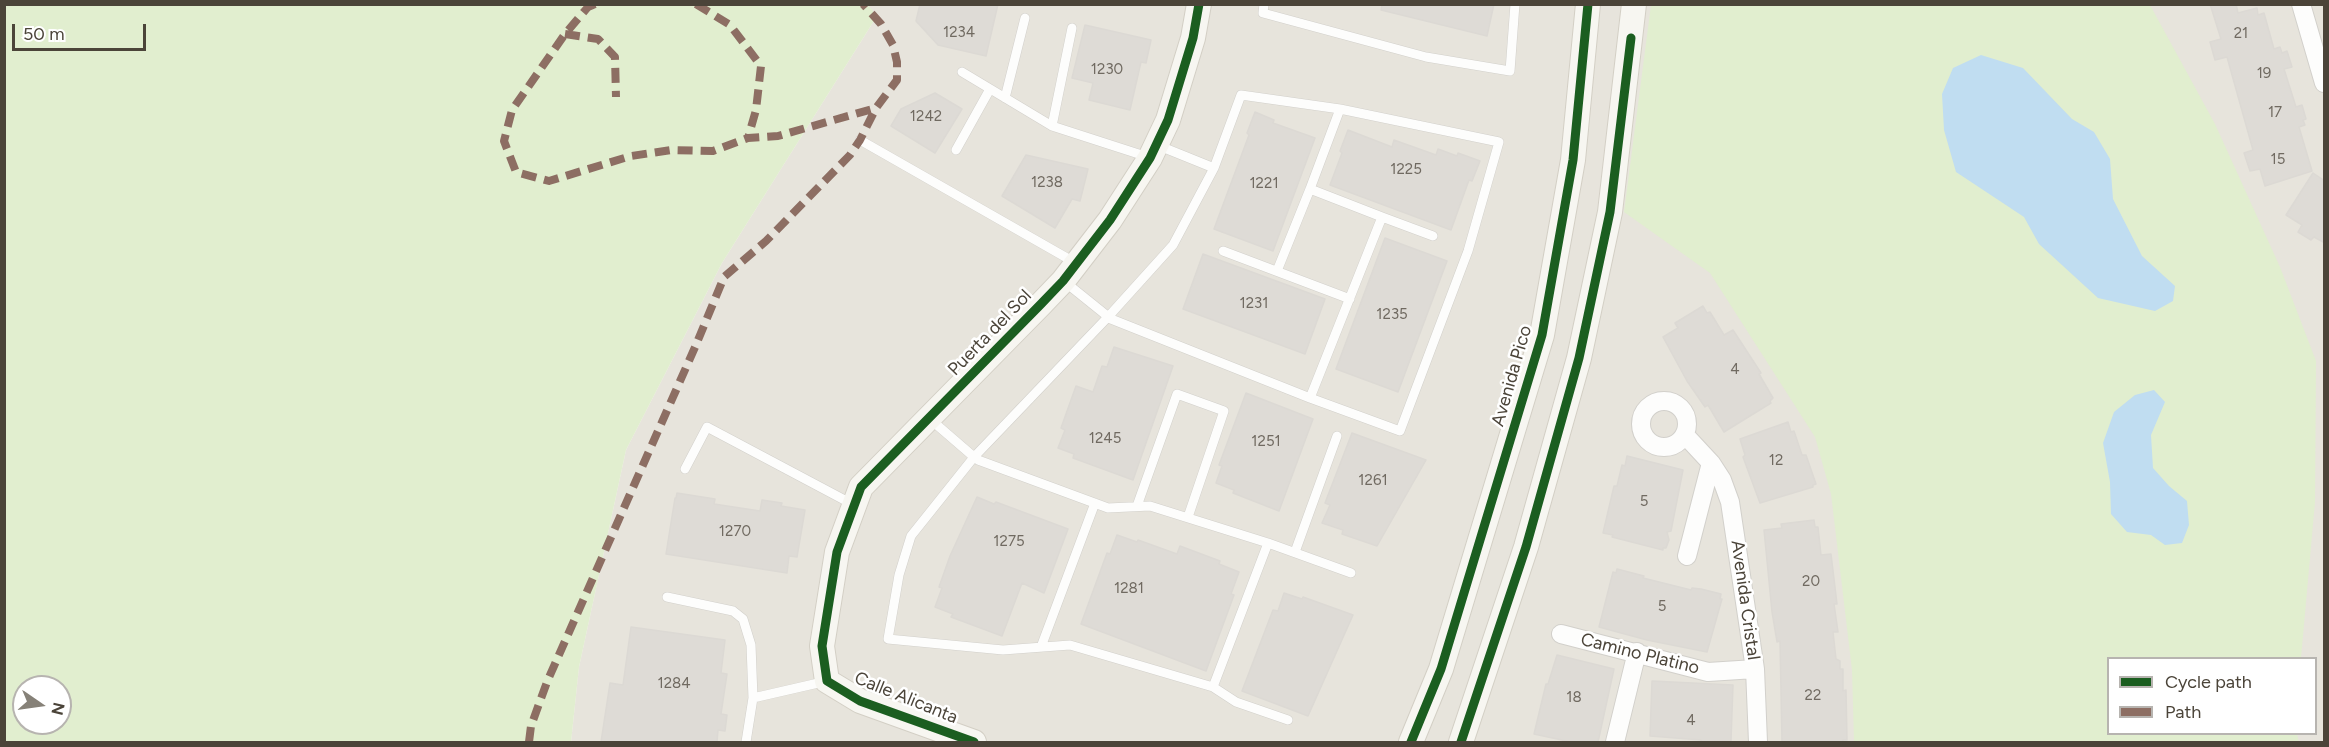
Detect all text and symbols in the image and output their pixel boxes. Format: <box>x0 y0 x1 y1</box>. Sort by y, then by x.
scale bar <box>15 12 148 50</box>
text: 50 m <box>23 23 65 45</box>
house number: 1234 <box>943 24 975 42</box>
house number: 21 <box>2234 25 2248 43</box>
house number: 1230 <box>1091 61 1123 79</box>
house number: 19 <box>2257 65 2271 83</box>
house number: 17 <box>2268 104 2282 122</box>
house number: 1242 <box>910 108 942 126</box>
house number: 15 <box>2271 151 2285 169</box>
house number: 1225 <box>1390 161 1422 179</box>
house number: 1238 <box>1031 174 1063 192</box>
house number: 1221 <box>1249 175 1279 193</box>
street label: Puerta del Sol <box>944 286 1036 380</box>
house number: 1231 <box>1240 295 1268 313</box>
house number: 1235 <box>1376 306 1408 324</box>
street label: Avenida Pico <box>1487 323 1537 429</box>
house number: 4 <box>1730 361 1740 379</box>
house number: 1245 <box>1089 430 1121 448</box>
house number: 1251 <box>1251 433 1281 451</box>
house number: 12 <box>1769 452 1783 470</box>
house number: 1261 <box>1358 472 1388 490</box>
house number: 5 <box>1640 493 1648 511</box>
house number: 1270 <box>719 523 751 541</box>
house number: 1275 <box>993 533 1025 551</box>
street label: Avenida Cristal <box>1726 539 1764 661</box>
house number: 20 <box>1802 573 1820 591</box>
house number: 1281 <box>1114 580 1144 598</box>
house number: 5 <box>1658 598 1666 616</box>
street label: Camino Platino <box>1578 629 1702 679</box>
legend <box>2107 657 2317 735</box>
street label: Calle Alicanta <box>851 667 961 729</box>
text: Cycle path <box>2165 671 2252 693</box>
north arrow <box>12 675 72 735</box>
house number: 1284 <box>657 675 691 693</box>
house number: 22 <box>1805 687 1821 705</box>
house number: 18 <box>1566 689 1582 707</box>
text: N <box>47 701 69 717</box>
text: Path <box>2165 701 2201 723</box>
house number: 4 <box>1686 712 1696 730</box>

